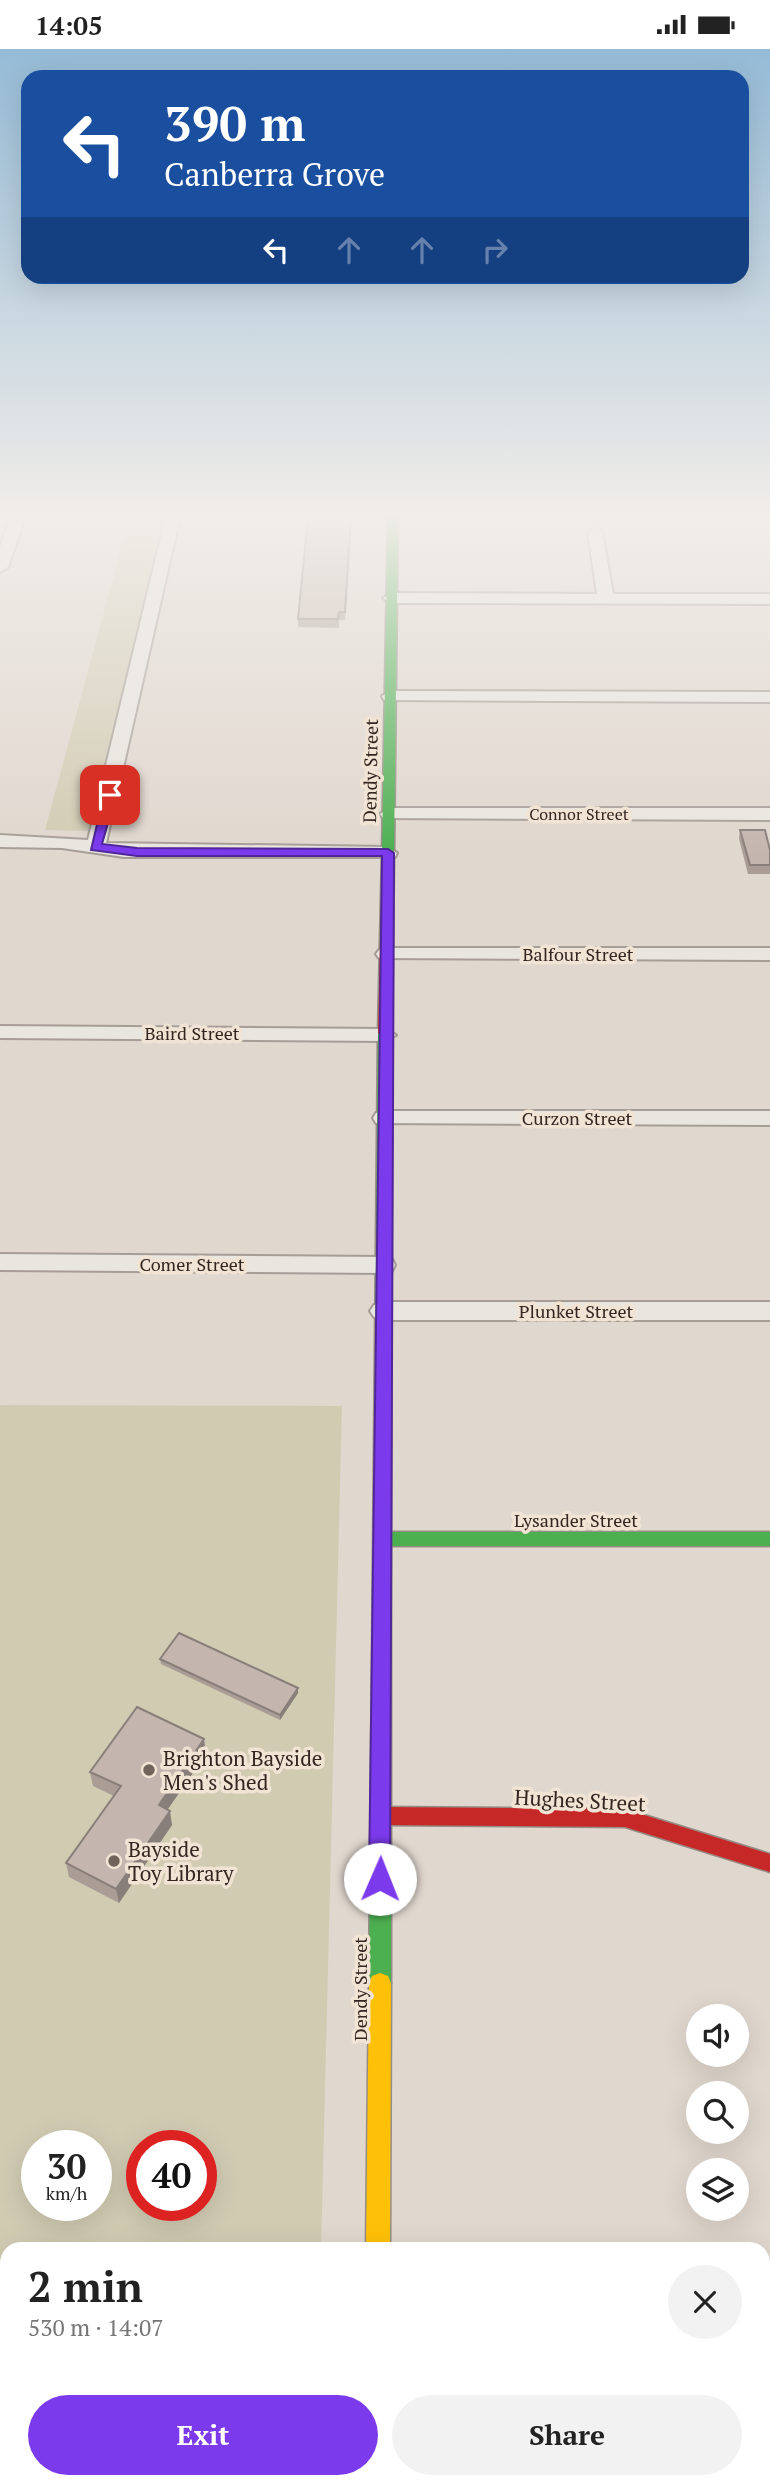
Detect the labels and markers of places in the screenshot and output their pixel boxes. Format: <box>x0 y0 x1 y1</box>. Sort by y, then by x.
pin <box>80 765 140 825</box>
place label: Brighton Bayside Men's Shed <box>163 1744 322 1796</box>
marker: Brighton Bayside Men's Shed <box>141 1762 157 1778</box>
place label: Bayside Toy Library <box>128 1835 234 1887</box>
marker: Bayside Toy Library <box>106 1853 122 1869</box>

